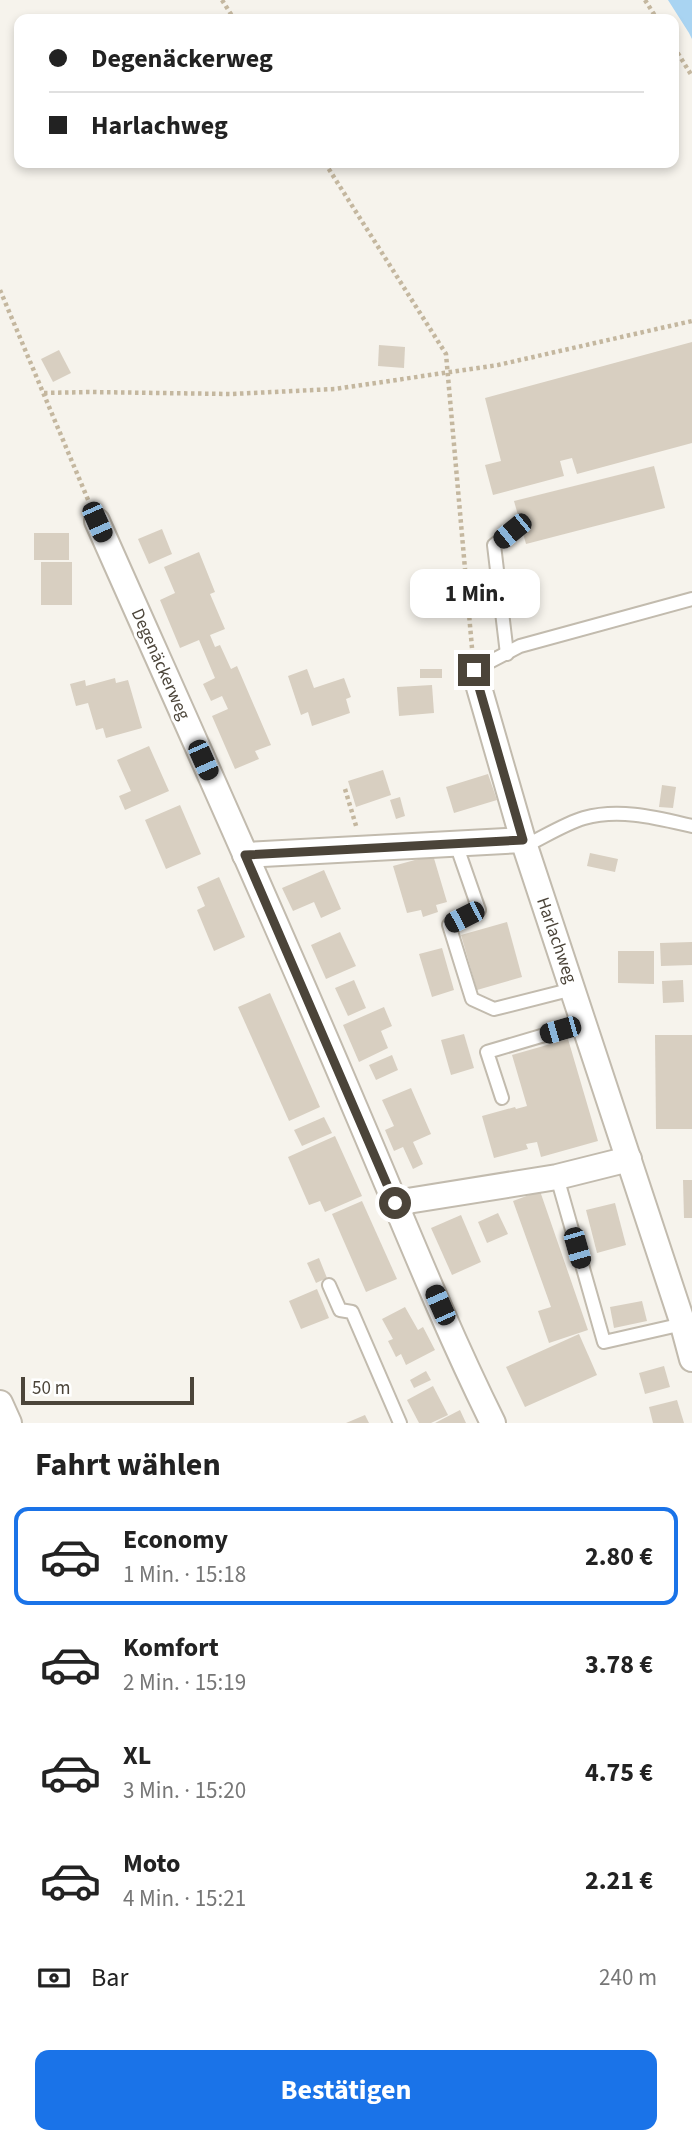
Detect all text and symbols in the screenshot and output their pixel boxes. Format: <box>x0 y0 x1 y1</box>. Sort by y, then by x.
text: Degenäckerweg <box>91 40 273 77</box>
text: Harlachweg <box>91 107 228 144</box>
car <box>79 499 116 545</box>
car <box>490 510 535 552</box>
callout: 1 Min. <box>409 568 539 618</box>
text: 1 Min. <box>445 577 505 610</box>
street label: Degenäckerweg <box>125 605 196 724</box>
route end <box>458 654 490 686</box>
car <box>185 737 222 783</box>
street label: Harlachweg <box>530 894 583 987</box>
car <box>441 898 488 936</box>
car <box>537 1014 584 1046</box>
route start <box>379 1187 411 1219</box>
car <box>562 1225 593 1271</box>
car <box>422 1282 459 1328</box>
scale bar <box>21 1374 194 1406</box>
text: 50 m <box>32 1375 70 1402</box>
text: Fahrt wählen <box>35 1442 221 1488</box>
text: Economy <box>123 1521 228 1558</box>
icon: car <box>39 1525 102 1588</box>
text: 2.80 € <box>585 1538 653 1575</box>
text: 1 Min. · 15:18 <box>123 1558 246 1591</box>
text: Komfort <box>123 1629 219 1666</box>
icon: car <box>39 1633 102 1696</box>
text: 3.78 € <box>585 1646 653 1683</box>
text: 2 Min. · 15:19 <box>123 1666 246 1699</box>
text: XL <box>123 1737 151 1774</box>
icon: car <box>39 1741 102 1804</box>
text: 4.75 € <box>585 1754 653 1791</box>
text: 3 Min. · 15:20 <box>123 1774 246 1807</box>
text: Moto <box>123 1845 180 1882</box>
icon: car <box>39 1849 102 1912</box>
text: 2.21 € <box>585 1862 653 1899</box>
text: 4 Min. · 15:21 <box>123 1882 246 1915</box>
icon: cash <box>35 1959 73 1997</box>
text: Bar <box>91 1959 128 1996</box>
text: 240 m <box>599 1961 657 1994</box>
button: Bestätigen <box>35 2050 657 2130</box>

